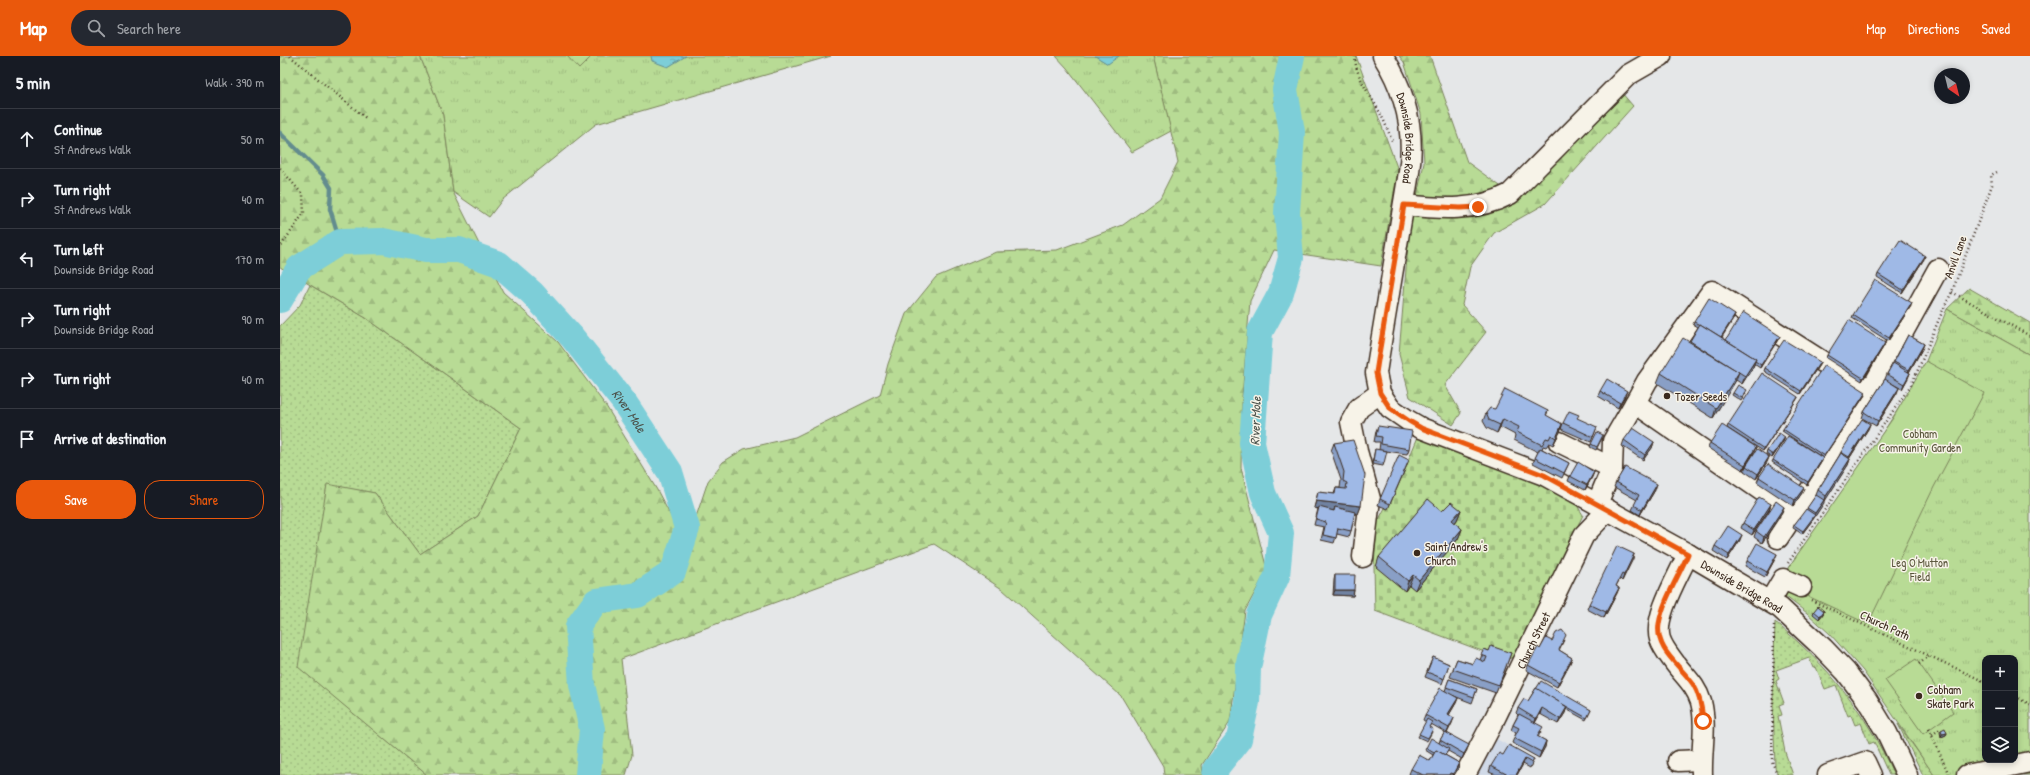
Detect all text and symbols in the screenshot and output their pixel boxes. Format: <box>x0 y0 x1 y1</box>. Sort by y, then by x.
search box <box>71 10 351 46</box>
text: Map <box>20 15 47 41</box>
icon: search <box>85 17 107 39</box>
text: Search here <box>117 18 181 39</box>
text: Map <box>1866 19 1886 38</box>
text: Directions <box>1908 19 1959 38</box>
text: Saved <box>1981 19 2010 38</box>
north arrow <box>1934 68 1970 104</box>
text: 5 min <box>16 71 50 94</box>
text: Walk · 390 m <box>205 73 264 91</box>
street label: Downside Bridge Road <box>1393 90 1419 185</box>
text: Continue <box>54 119 102 140</box>
icon: ahead <box>16 128 38 150</box>
text: 50 m <box>241 130 264 148</box>
text: St Andrews Walk <box>54 140 131 158</box>
text: Turn right <box>54 179 110 200</box>
icon: right <box>16 188 38 210</box>
text: 40 m <box>241 190 264 208</box>
route end <box>1469 198 1487 216</box>
text: St Andrews Walk <box>54 200 131 218</box>
street label: Anvil Lane <box>1939 233 1971 281</box>
text: Turn left <box>54 239 104 260</box>
icon: left <box>16 248 38 270</box>
text: 170 m <box>235 250 264 268</box>
text: Downside Bridge Road <box>54 260 153 278</box>
text: Turn right <box>54 299 110 320</box>
icon: right <box>16 308 38 330</box>
text: 90 m <box>242 310 264 328</box>
text: Downside Bridge Road <box>54 320 153 338</box>
icon: right <box>16 368 38 390</box>
text: Turn right <box>54 368 110 389</box>
text: 40 m <box>241 370 264 388</box>
water label: River Mole <box>608 385 651 437</box>
place label: Tozer Seeds <box>1675 388 1727 405</box>
marker: Tozer Seeds <box>1662 391 1672 401</box>
water label: River Mole <box>1245 395 1265 446</box>
park label: Cobham Community Garden <box>1879 425 1961 456</box>
icon: arrive <box>16 428 38 450</box>
text: Arrive at destination <box>54 428 166 449</box>
button: Save <box>16 480 136 519</box>
button: Share <box>144 480 264 519</box>
place label: Saint Andrew's Church <box>1425 538 1488 569</box>
marker: Saint Andrew's Church <box>1412 548 1422 558</box>
park label: Leg O'Mutton Field <box>1892 554 1948 585</box>
street label: Downside Bridge Road <box>1698 555 1786 616</box>
street label: Church Path <box>1857 606 1913 644</box>
street label: Church Street <box>1512 608 1554 672</box>
map controls <box>1982 655 2018 763</box>
button: + <box>1982 655 2018 691</box>
place label: Cobham Skate Park <box>1927 681 1974 712</box>
marker: Cobham Skate Park <box>1914 691 1924 701</box>
button: − <box>1982 691 2018 727</box>
route start <box>1694 712 1712 730</box>
button: layers <box>1982 727 2018 763</box>

